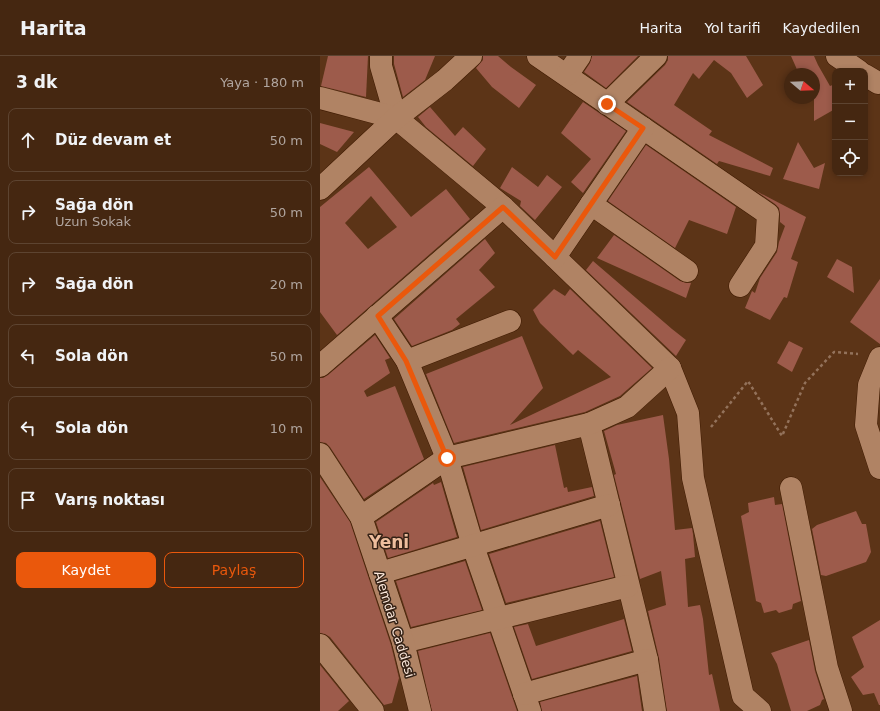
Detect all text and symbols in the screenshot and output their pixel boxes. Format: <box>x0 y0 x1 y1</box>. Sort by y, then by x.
text: Harita <box>20 17 87 39</box>
text: Harita <box>640 20 682 36</box>
text: Yol tarifi <box>704 20 761 36</box>
text: Kaydedilen <box>783 20 860 36</box>
north arrow <box>784 68 820 104</box>
map controls <box>832 68 868 176</box>
button: + <box>832 68 868 104</box>
text: 3 dk <box>16 72 57 92</box>
text: Yaya · 180 m <box>220 75 304 90</box>
route end <box>598 95 616 113</box>
button: − <box>832 104 868 140</box>
icon: ahead <box>17 129 39 151</box>
text: Düz devam et <box>55 131 171 149</box>
text: 50 m <box>270 133 303 148</box>
button: locate <box>832 140 868 176</box>
text: Sağa dön <box>55 196 134 214</box>
icon: right <box>17 201 39 223</box>
text: 50 m <box>270 205 303 220</box>
text: Uzun Sokak <box>55 214 131 229</box>
icon: right <box>17 273 39 295</box>
text: Sağa dön <box>55 275 134 293</box>
text: 20 m <box>270 277 303 292</box>
icon: left <box>17 345 39 367</box>
text: Sola dön <box>55 347 128 365</box>
text: 50 m <box>270 349 303 364</box>
icon: left <box>17 417 39 439</box>
text: Sola dön <box>55 419 128 437</box>
text: 10 m <box>270 421 303 436</box>
route start <box>438 449 456 467</box>
icon: arrive <box>17 489 39 511</box>
text: Varış noktası <box>55 491 165 509</box>
district label: Yeni <box>368 532 409 552</box>
button: Kaydet <box>16 552 156 588</box>
button: Paylaş <box>164 552 304 588</box>
street label: Alemdar Caddesi <box>371 569 418 679</box>

